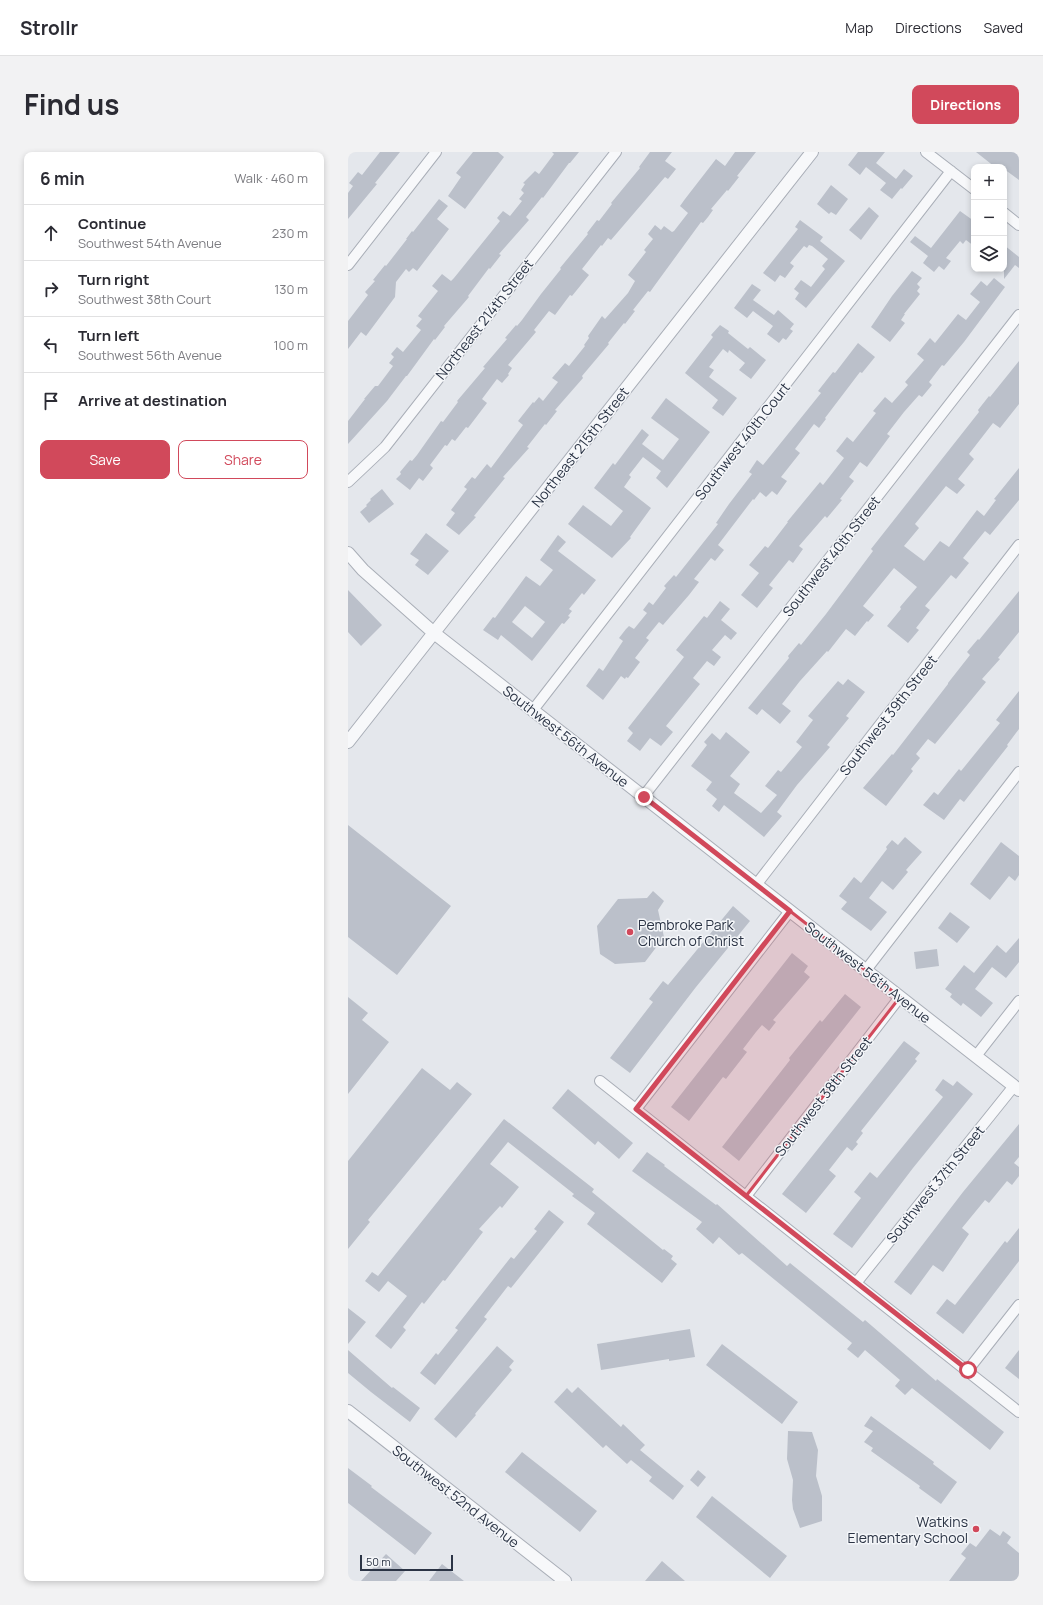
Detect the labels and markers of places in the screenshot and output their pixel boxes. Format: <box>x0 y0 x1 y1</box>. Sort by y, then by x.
place label: Pembroke Park Church of Christ <box>638 915 744 950</box>
marker: Pembroke Park Church of Christ <box>625 927 635 937</box>
place label: Watkins Elementary School <box>848 1512 968 1547</box>
marker: Watkins Elementary School <box>971 1524 981 1534</box>

